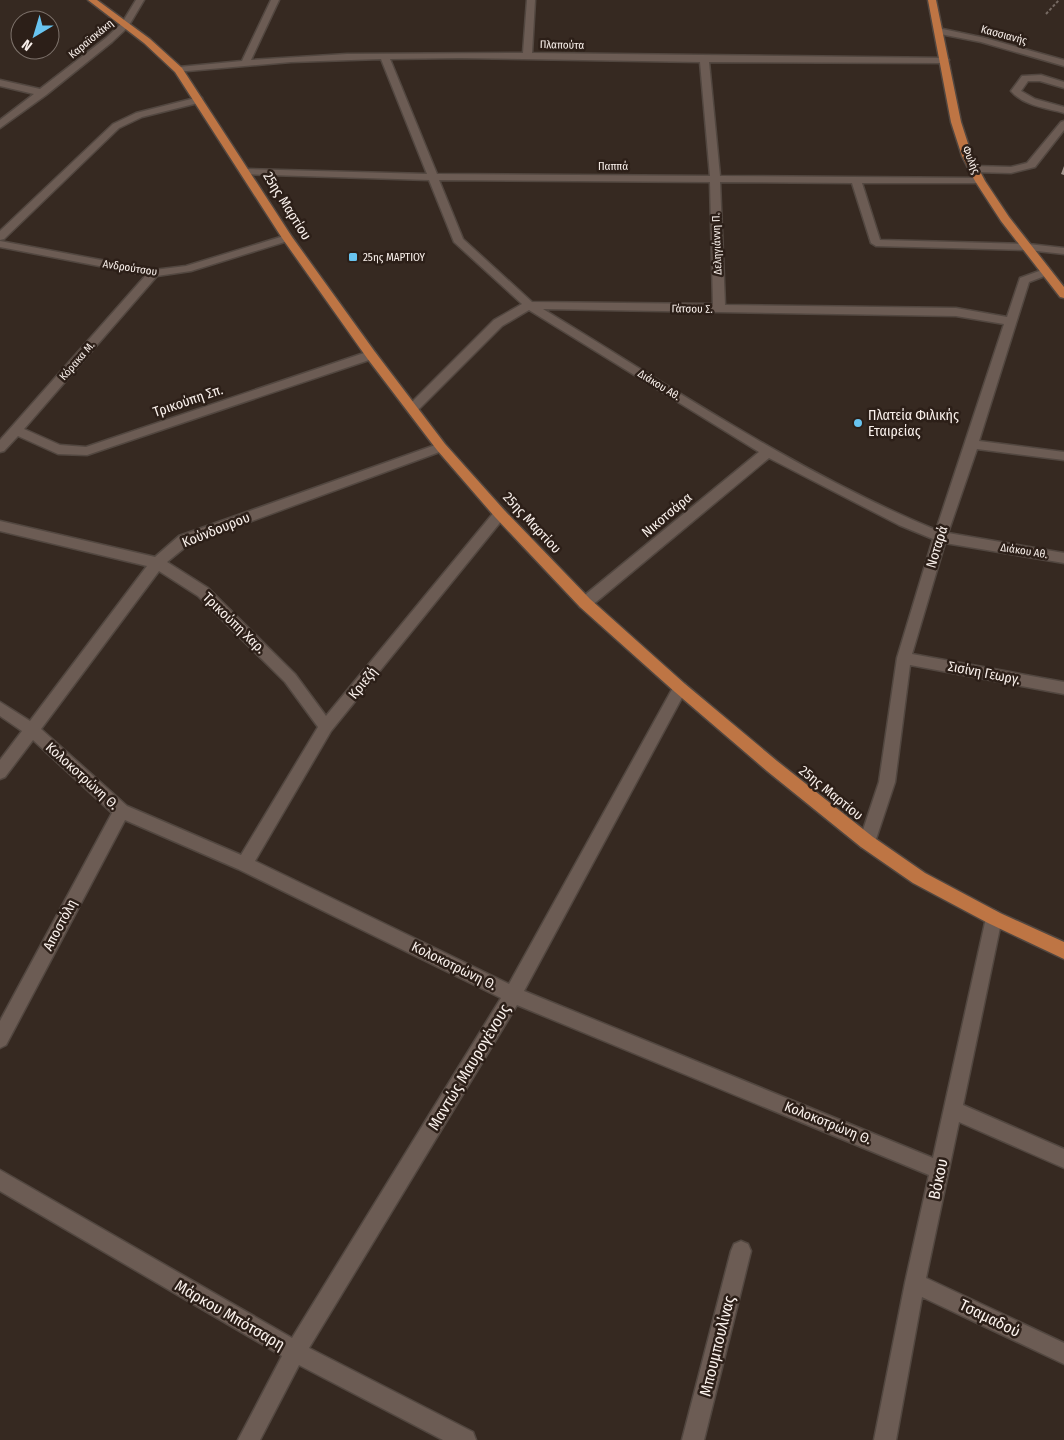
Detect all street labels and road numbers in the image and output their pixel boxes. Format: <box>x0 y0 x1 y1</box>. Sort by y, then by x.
street label: Καραϊσκάκη <box>66 17 116 61</box>
street label: Κασσιανής <box>980 23 1029 47</box>
street label: Πλαπούτα <box>540 38 584 52</box>
street label: Φυλής <box>959 144 983 176</box>
street label: Παππά <box>598 160 628 173</box>
street label: 25ης Μαρτίου <box>259 169 315 243</box>
street label: Δεληγιάννη Π. <box>709 213 725 275</box>
street label: Ανδρούτσου <box>102 257 158 279</box>
street label: Γάτσου Σ. <box>671 302 713 316</box>
street label: Κόρακα Μ. <box>57 339 97 383</box>
street label: Διάκου Αθ. <box>635 367 683 403</box>
street label: Τρικούπη Σπ. <box>151 381 225 421</box>
street label: 25ης Μαρτίου <box>499 489 565 557</box>
street label: Νικοτσάρα <box>638 489 696 541</box>
street label: Κούνδουρου <box>180 509 252 551</box>
street label: Νοταρά <box>923 524 951 570</box>
street label: Διάκου Αθ. <box>1000 541 1048 561</box>
street label: Τρικούπη Χαρ. <box>199 589 269 657</box>
street label: Σισίνη Γεωργ. <box>946 658 1022 688</box>
street label: Κριεζή <box>345 664 381 702</box>
street label: Κολοκοτρώνη Θ. <box>42 739 122 813</box>
street label: 25ης Μαρτίου <box>796 762 866 824</box>
street label: Αποστόλη <box>39 896 81 954</box>
street label: Κολοκοτρώνη Θ. <box>409 938 499 994</box>
street label: Μαντώς Μαυρογένους <box>424 1000 514 1134</box>
street label: Κολοκοτρώνη Θ. <box>782 1098 874 1148</box>
street label: Βόκου <box>924 1157 952 1201</box>
street label: Μάρκου Μπότσαρη <box>172 1276 288 1354</box>
street label: Μπουμπουλίνας <box>695 1294 739 1398</box>
street label: Τσαμαδού <box>956 1295 1024 1341</box>

